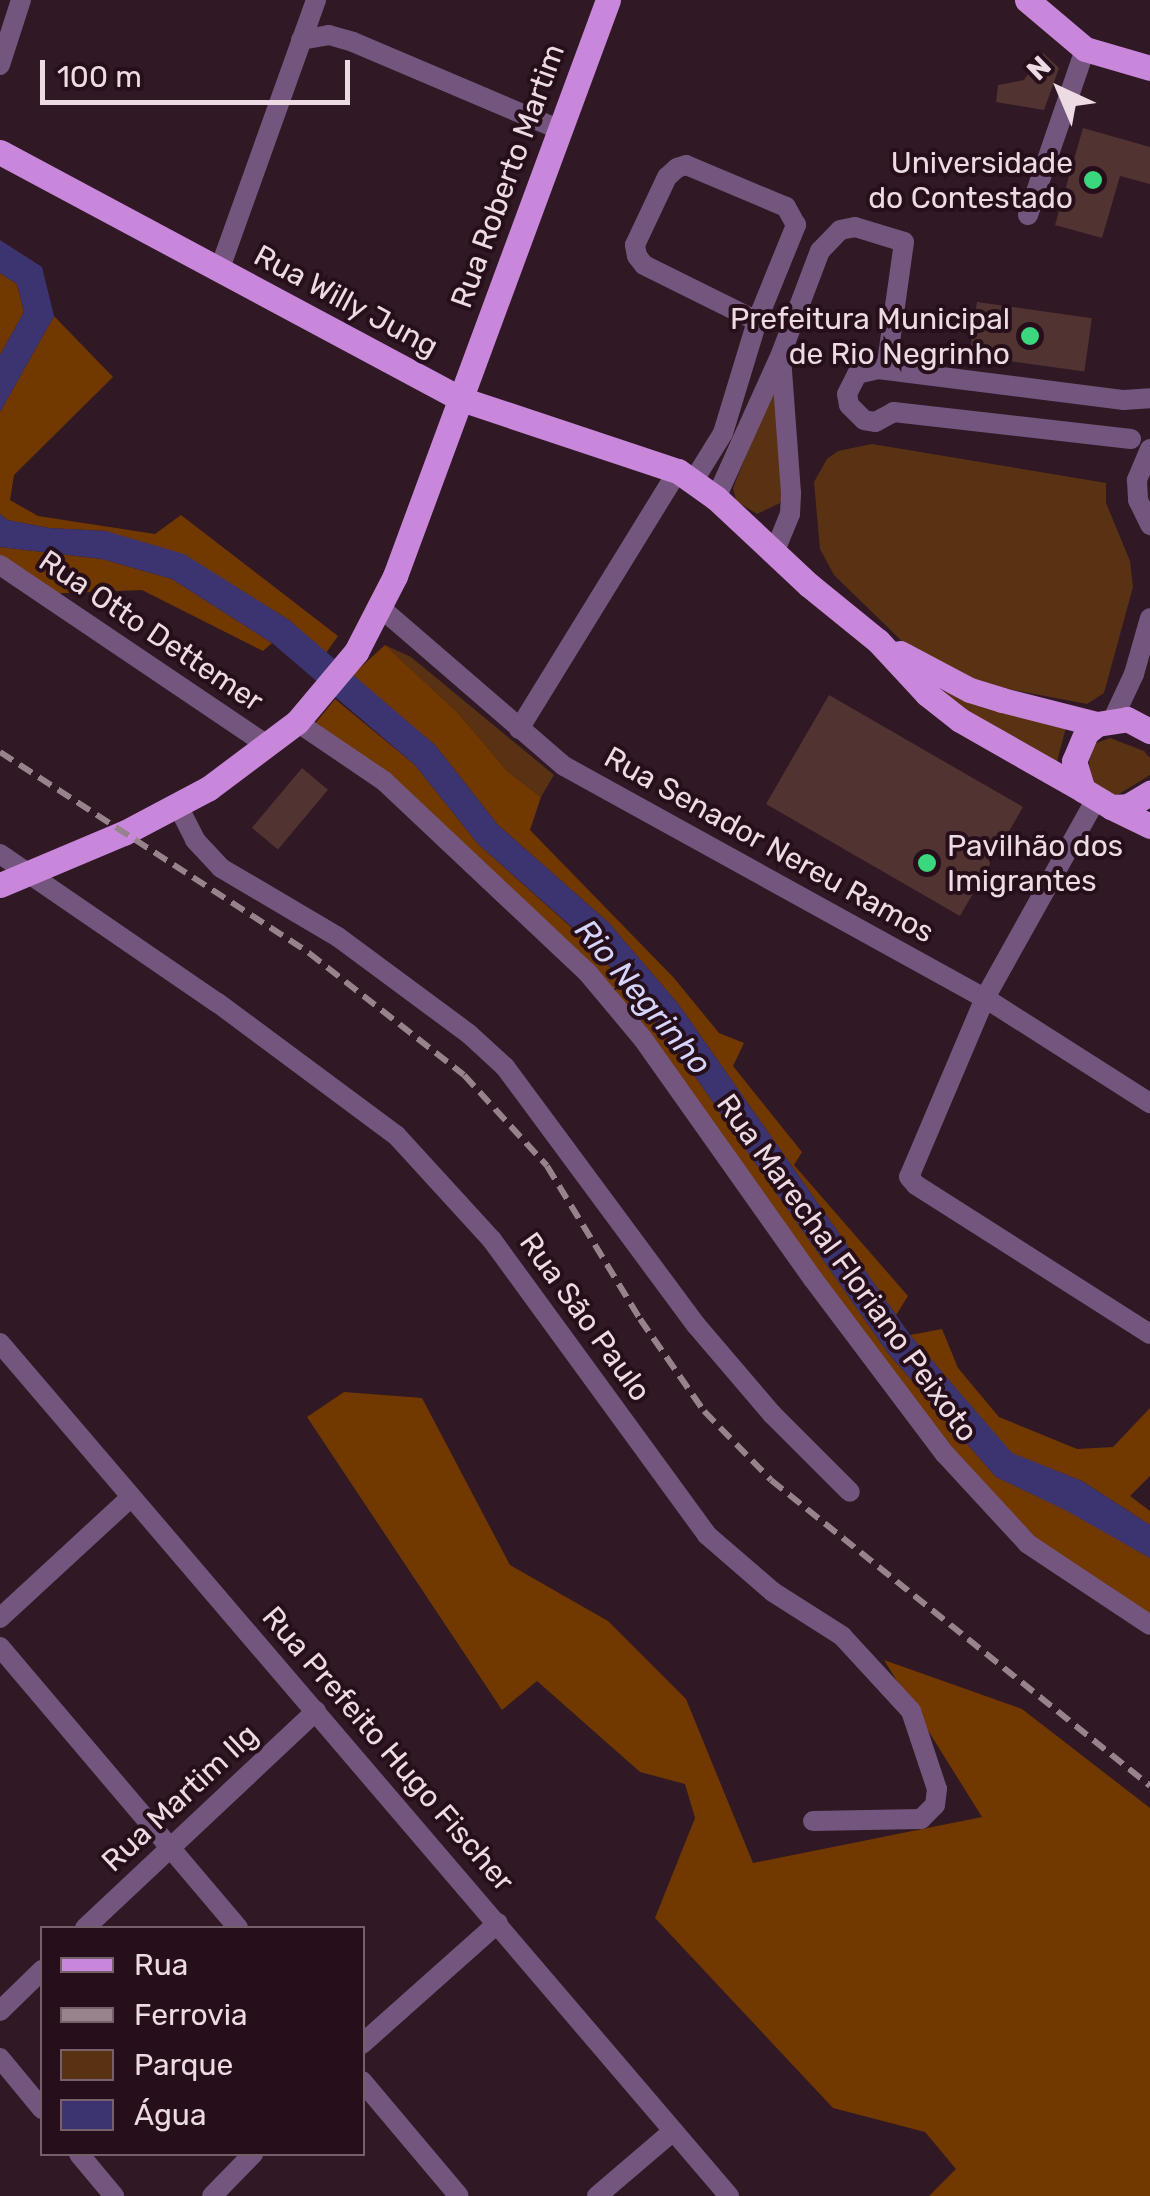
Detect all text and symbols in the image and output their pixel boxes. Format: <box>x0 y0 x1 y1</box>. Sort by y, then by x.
street label: Rua Roberto Martim <box>444 39 572 313</box>
scale bar <box>45 40 355 102</box>
north arrow <box>1010 40 1110 140</box>
text: N <box>1020 49 1058 87</box>
text: 100 m <box>57 59 142 95</box>
place label: Universidade do Contestado <box>868 145 1073 216</box>
marker: Universidade do Contestado <box>1082 169 1104 191</box>
street label: Rua Willy Jung <box>247 237 445 365</box>
place label: Prefeitura Municipal de Rio Negrinho <box>730 301 1010 372</box>
marker: Prefeitura Municipal de Rio Negrinho <box>1019 325 1041 347</box>
street label: Rua Otto Dettemer <box>32 543 270 719</box>
street label: Rua Senador Nereu Ramos <box>598 739 940 951</box>
place label: Pavilhão dos Imigrantes <box>947 828 1123 898</box>
marker: Pavilhão dos Imigrantes <box>916 852 938 874</box>
water label: Rio Negrinho <box>567 911 719 1083</box>
street label: Rua Marechal Floriano Peixoto <box>709 1087 985 1449</box>
street label: Rua São Paulo <box>512 1226 658 1408</box>
street label: Rua Prefeito Hugo Fischer <box>255 1599 521 1899</box>
street label: Rua Martim Ilg <box>95 1717 265 1879</box>
legend <box>40 1926 365 2156</box>
text: Rua <box>134 1947 188 1983</box>
text: Ferrovia <box>134 1997 248 2033</box>
text: Parque <box>134 2047 233 2083</box>
text: Água <box>134 2097 206 2133</box>

